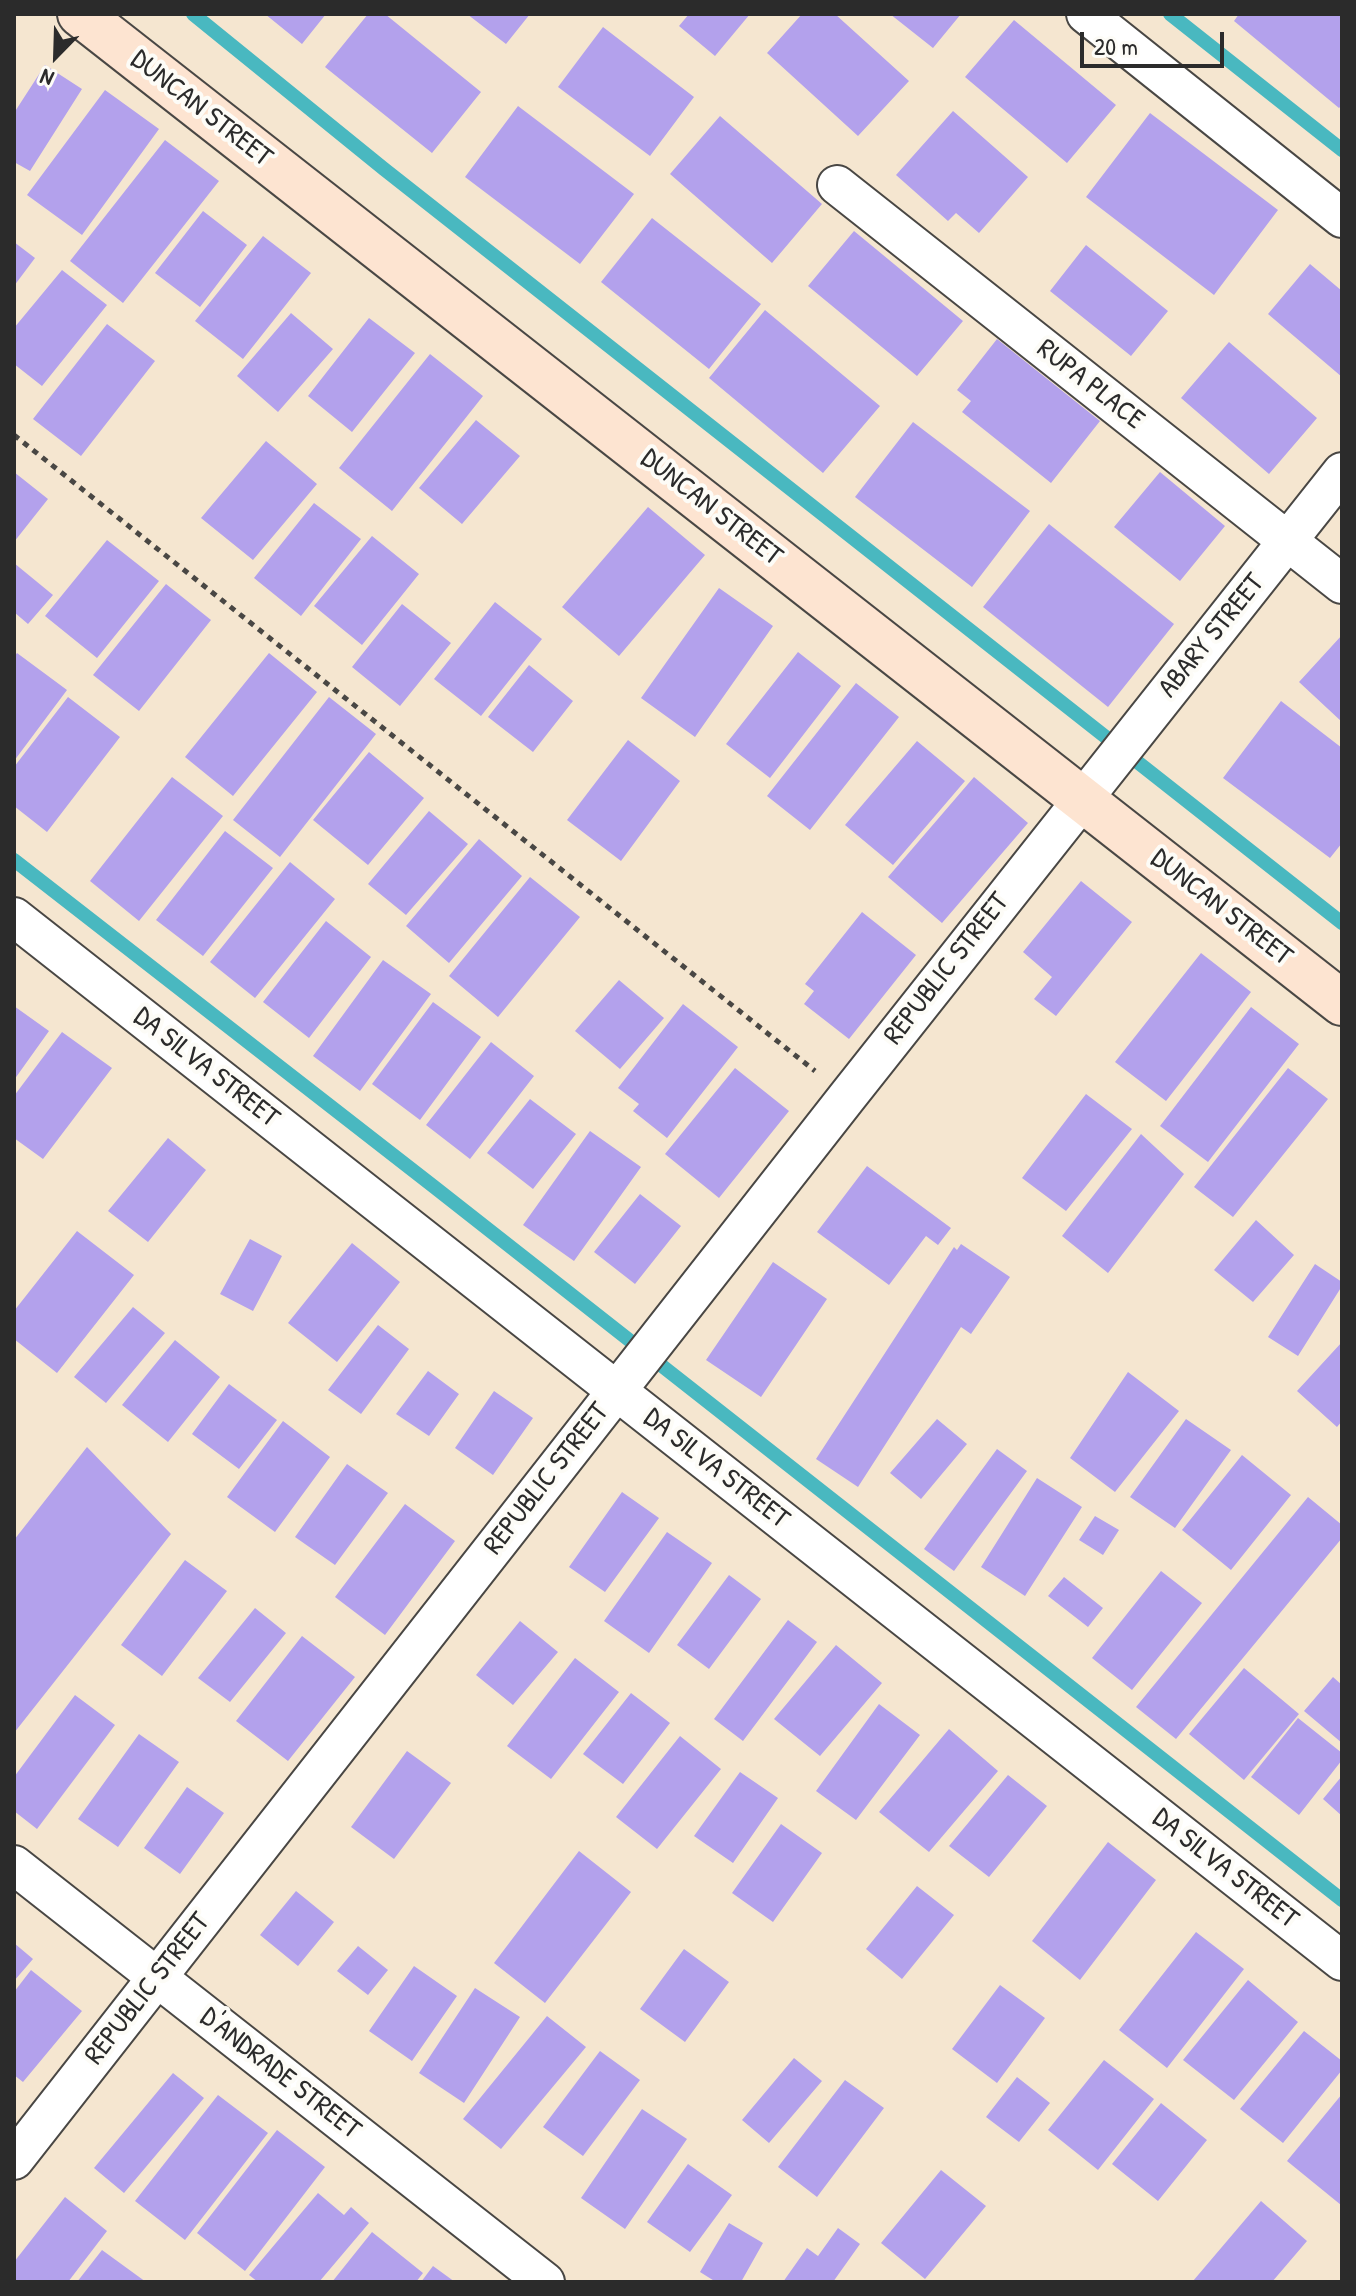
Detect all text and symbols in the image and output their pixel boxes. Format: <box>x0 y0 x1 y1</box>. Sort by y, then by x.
north arrow <box>16 16 96 96</box>
scale bar <box>1084 16 1228 66</box>
text: 20 m <box>1094 30 1138 62</box>
street label: DUNCAN STREET <box>123 43 279 175</box>
text: N <box>35 62 58 94</box>
street label: RUPA PLACE <box>1030 333 1150 437</box>
street label: DUNCAN STREET <box>633 442 789 574</box>
street label: ABARY STREET <box>1152 567 1272 705</box>
street label: DUNCAN STREET <box>1143 842 1299 974</box>
street label: REPUBLIC STREET <box>877 886 1017 1052</box>
street label: DA SILVA STREET <box>126 1001 286 1135</box>
street label: REPUBLIC STREET <box>477 1396 617 1562</box>
street label: DA SILVA STREET <box>636 1402 796 1536</box>
street label: DA SILVA STREET <box>1145 1802 1305 1936</box>
street label: REPUBLIC STREET <box>78 1906 218 2072</box>
street label: D'ANDRADE STREET <box>193 2001 367 2147</box>

